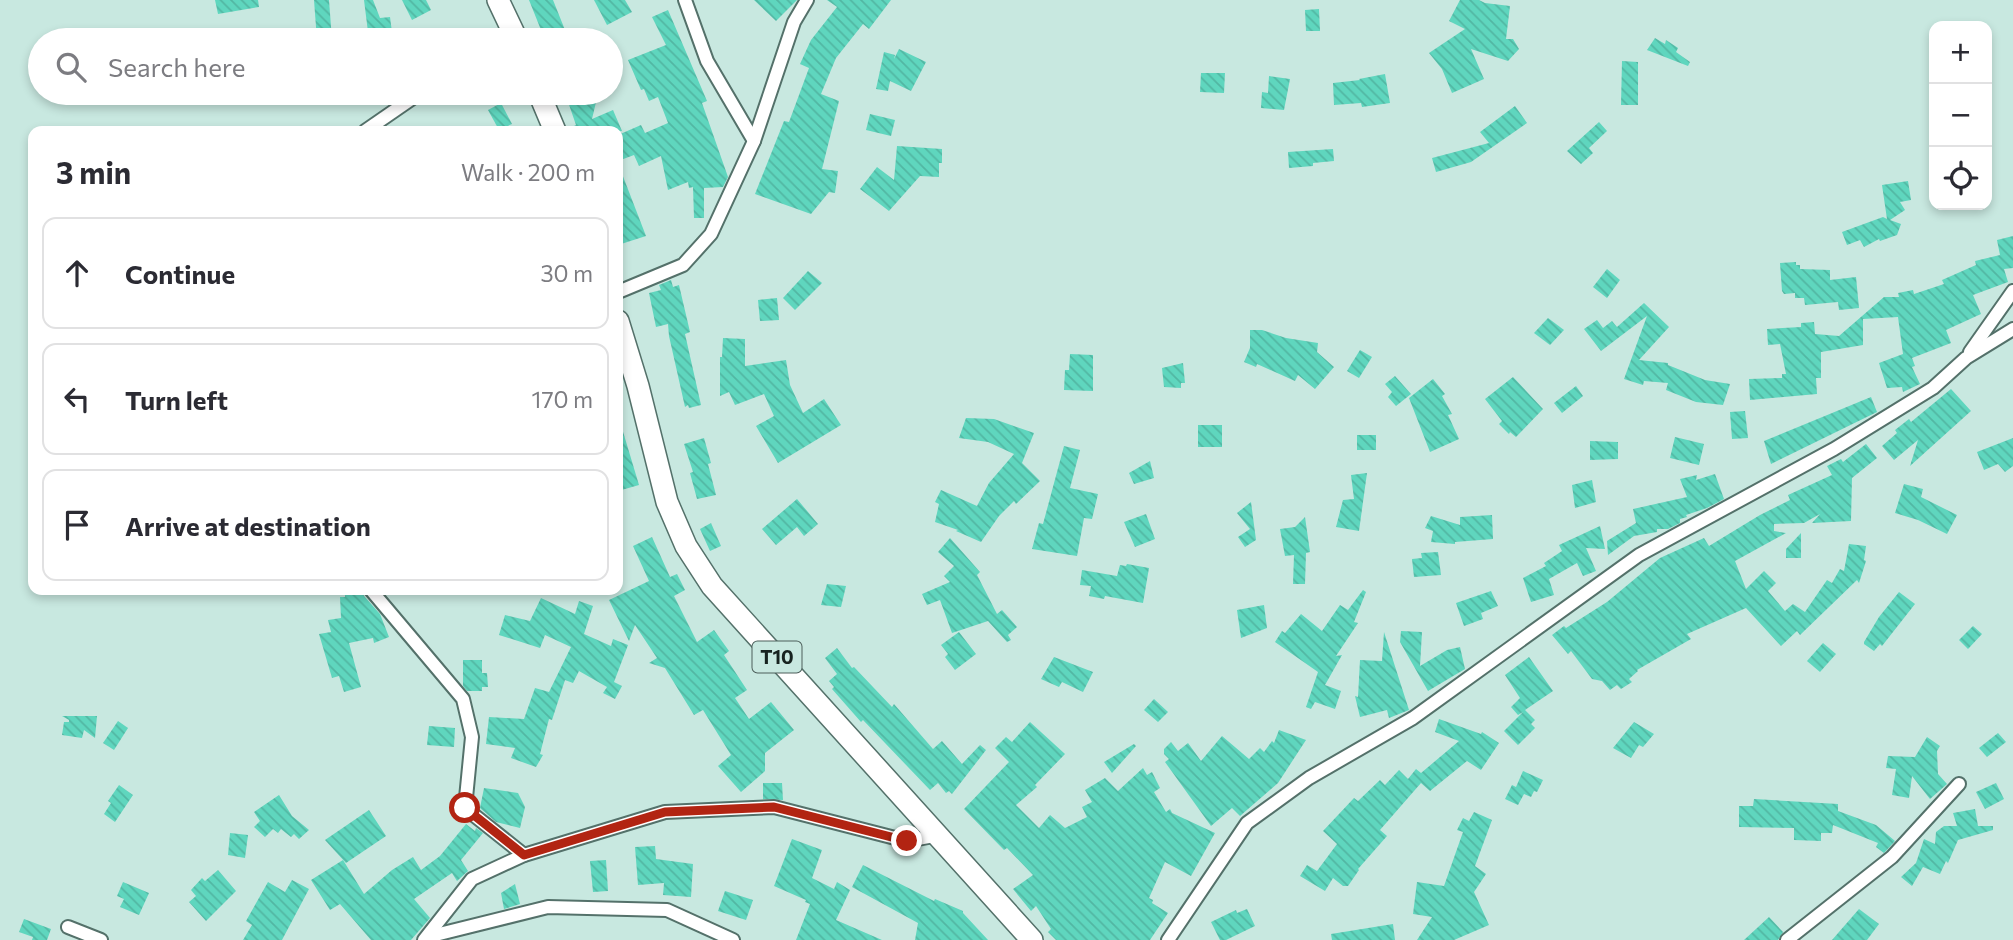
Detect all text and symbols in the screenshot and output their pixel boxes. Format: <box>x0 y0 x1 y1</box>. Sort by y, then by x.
map controls <box>1929 21 1992 210</box>
button: + <box>1929 21 1992 84</box>
search box <box>28 28 623 105</box>
icon: search <box>52 48 90 86</box>
text: Search here <box>108 51 246 82</box>
button: − <box>1929 84 1992 147</box>
button: locate <box>1929 147 1992 210</box>
text: 3 min <box>56 153 131 190</box>
text: Walk · 200 m <box>461 158 595 186</box>
icon: ahead <box>58 254 96 292</box>
text: Continue <box>125 258 235 289</box>
text: 30 m <box>540 259 593 287</box>
icon: left <box>58 380 96 418</box>
text: Turn left <box>125 384 228 415</box>
text: 170 m <box>532 385 593 413</box>
icon: arrive <box>58 506 96 544</box>
text: Arrive at destination <box>125 510 371 541</box>
road number: T10 <box>752 642 802 672</box>
route start <box>449 792 480 823</box>
route end <box>891 825 922 856</box>

